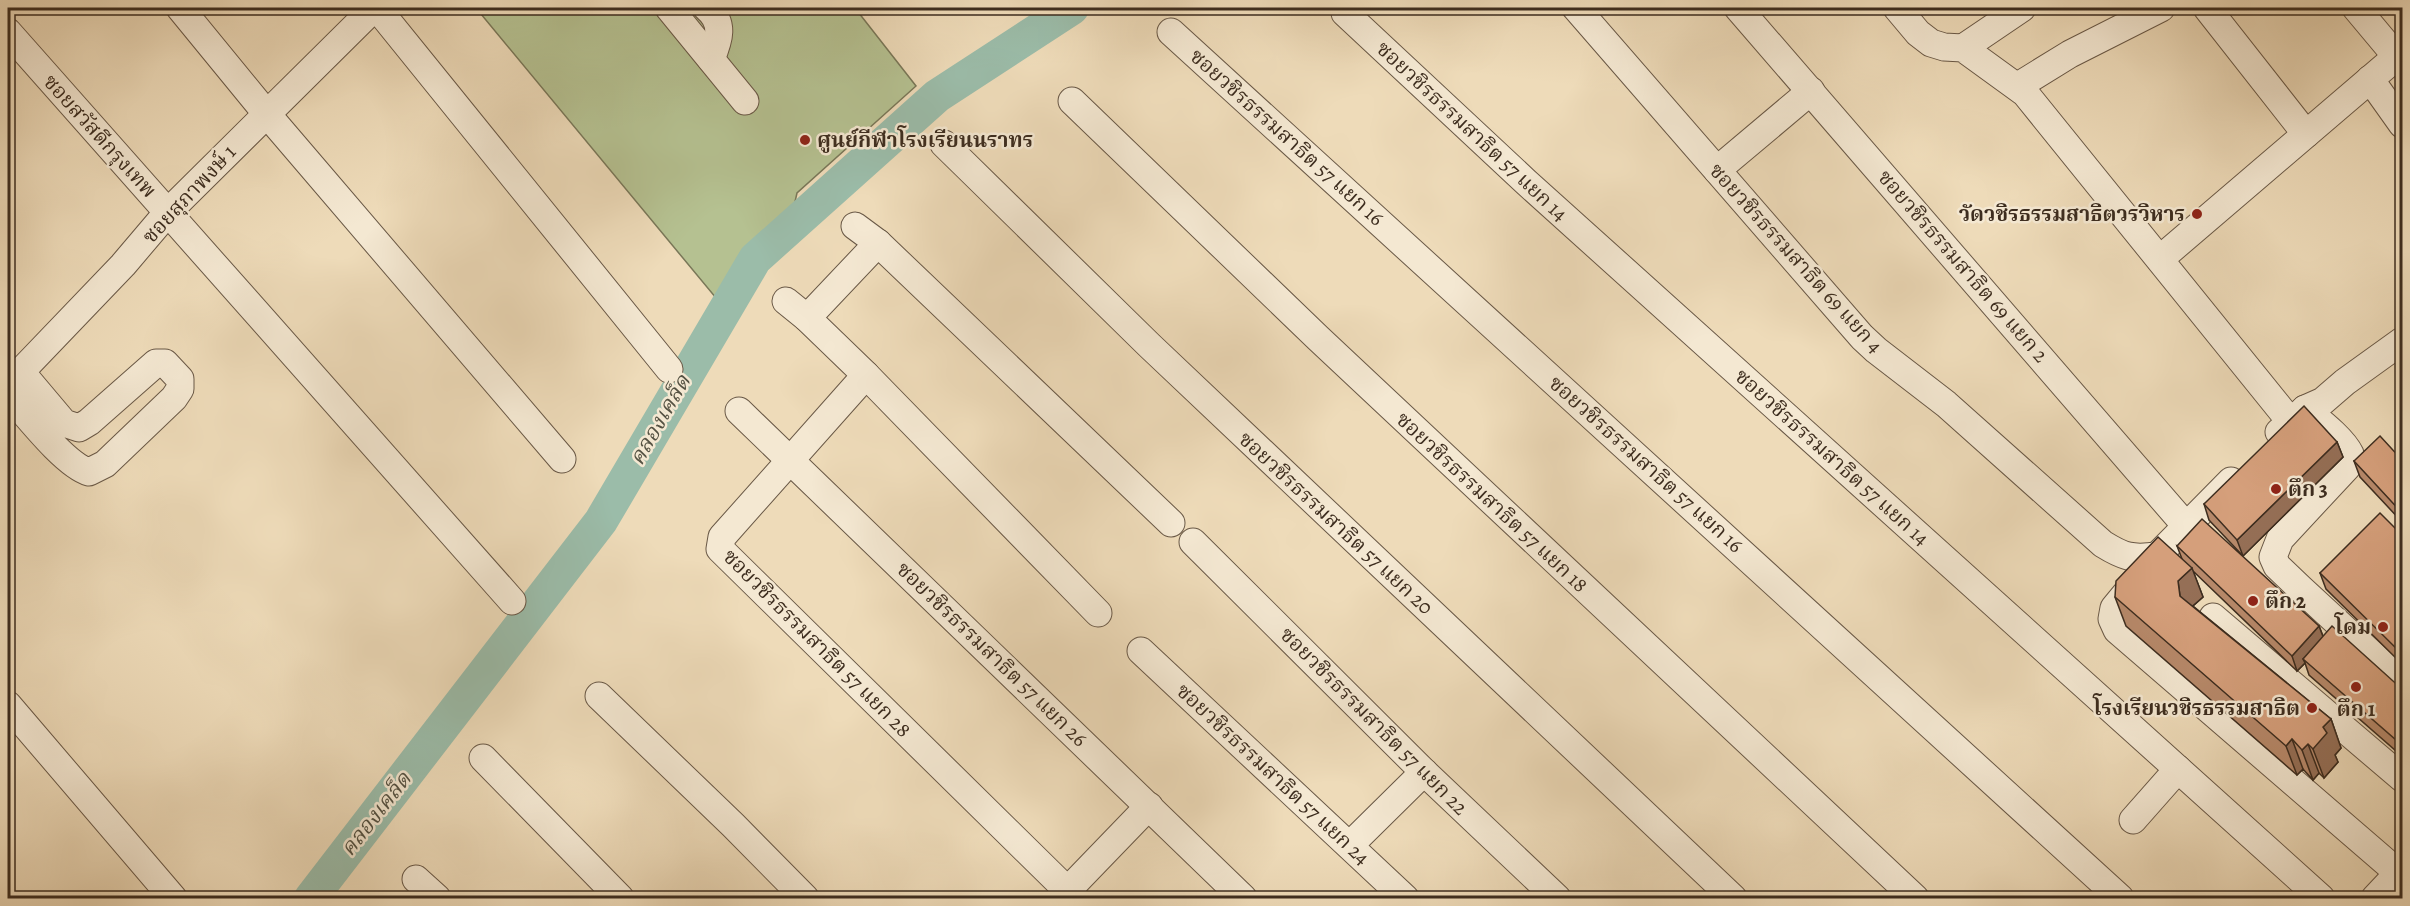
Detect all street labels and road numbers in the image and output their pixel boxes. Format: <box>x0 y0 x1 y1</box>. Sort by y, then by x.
street label: ซอยวชิรธรรมสาธิต 57 แยก 14 <box>1370 35 1574 227</box>
street label: ซอยวชิรธรรมสาธิต 57 แยก 16 <box>1184 42 1390 232</box>
street label: ซอยสวัสดีกรุงเทพ <box>37 68 163 204</box>
street label: ซอยสุภาพงษ์ 1 <box>136 138 242 250</box>
street label: ซอยวชิรธรรมสาธิต 69 แยก 4 <box>1703 157 1889 359</box>
street label: ซอยวชิรธรรมสาธิต 69 แยก 2 <box>1871 164 2055 368</box>
street label: ซอยวชิรธรรมสาธิต 57 แยก 14 <box>1729 362 1935 552</box>
street label: ซอยวชิรธรรมสาธิต 57 แยก 16 <box>1543 369 1749 559</box>
street label: ซอยวชิรธรรมสาธิต 57 แยก 18 <box>1390 406 1594 598</box>
street label: ซอยวชิรธรรมสาธิต 57 แยก 20 <box>1233 425 1439 621</box>
street label: ซอยวชิรธรรมสาธิต 57 แยก 28 <box>717 543 917 743</box>
street label: ซอยวชิรธรรมสาธิต 57 แยก 26 <box>890 555 1094 753</box>
street label: ซอยวชิรธรรมสาธิต 57 แยก 22 <box>1274 621 1474 821</box>
street label: ซอยวชิรธรรมสาธิต 57 แยก 24 <box>1170 677 1376 871</box>

